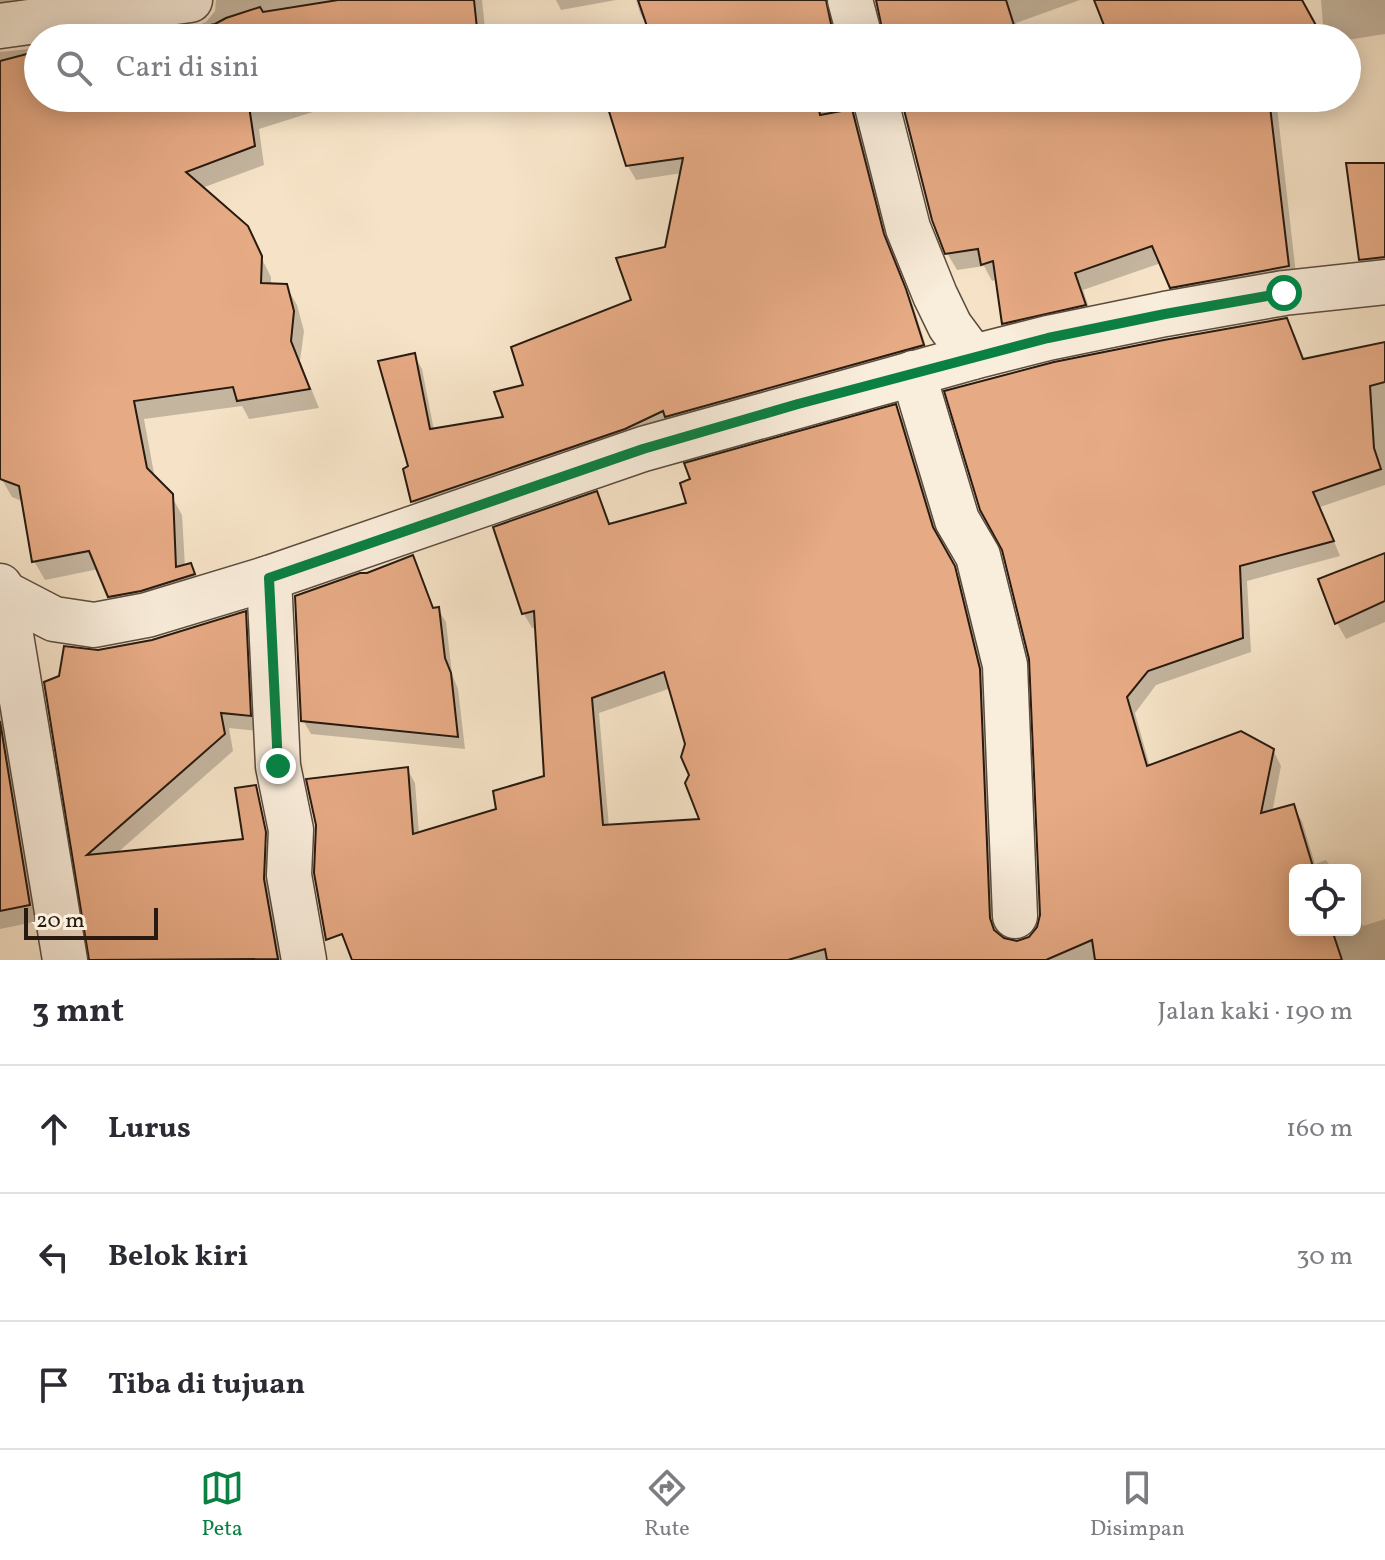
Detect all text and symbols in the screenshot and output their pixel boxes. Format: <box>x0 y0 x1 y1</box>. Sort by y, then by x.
search box <box>24 24 1361 112</box>
icon: search <box>52 46 96 90</box>
text: Cari di sini <box>116 47 259 89</box>
route start <box>1266 275 1302 311</box>
route end <box>260 748 296 784</box>
map controls <box>1289 864 1361 936</box>
button: locate <box>1289 864 1361 936</box>
scale bar <box>24 904 158 940</box>
text: 20 m <box>36 906 85 937</box>
text: 3 mnt <box>32 989 124 1036</box>
text: Jalan kaki · 190 m <box>1158 994 1353 1030</box>
icon: ahead <box>32 1107 76 1151</box>
text: Lurus <box>108 1108 191 1150</box>
text: 160 m <box>1286 1111 1353 1147</box>
icon: left <box>32 1235 76 1279</box>
text: Belok kiri <box>108 1236 248 1278</box>
text: 30 m <box>1296 1239 1353 1275</box>
icon: arrive <box>32 1363 76 1407</box>
text: Tiba di tujuan <box>108 1364 305 1406</box>
tab: Peta <box>200 1466 244 1545</box>
tab: Rute <box>644 1466 690 1545</box>
tab: Disimpan <box>1090 1466 1185 1545</box>

